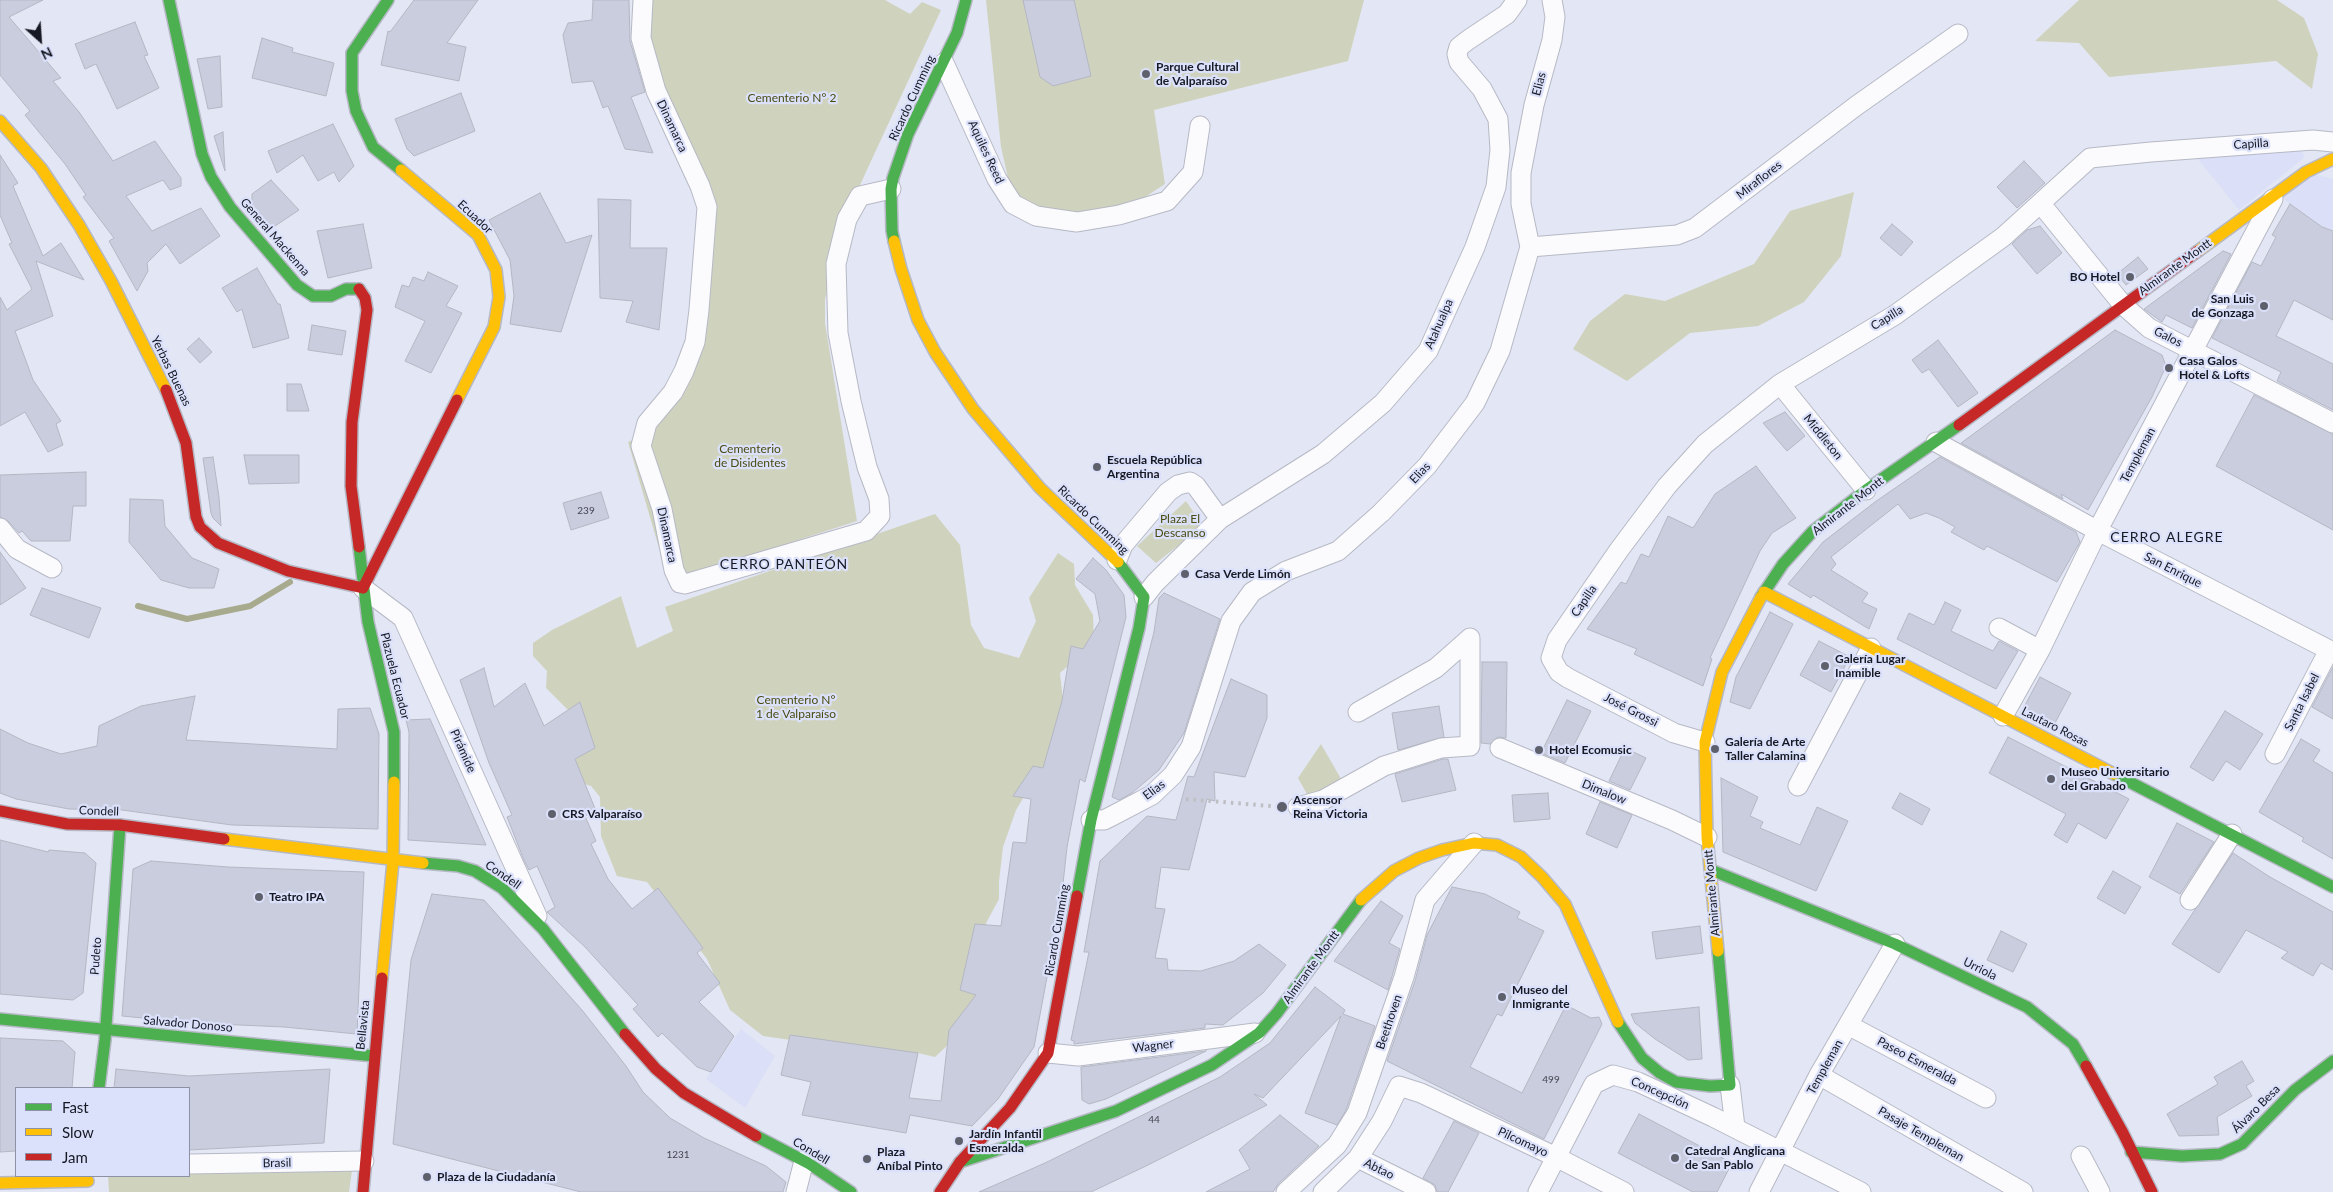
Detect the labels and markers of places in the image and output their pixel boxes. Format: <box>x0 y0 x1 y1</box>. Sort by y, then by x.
place label: Parque Cultural de Valparaíso <box>1156 60 1239 88</box>
marker: Parque Cultural de Valparaíso <box>1140 68 1152 80</box>
place label: BO Hotel <box>2070 270 2120 284</box>
marker: BO Hotel <box>2124 271 2136 283</box>
place label: San Luis de Gonzaga <box>2192 292 2254 320</box>
marker: San Luis de Gonzaga <box>2258 300 2270 312</box>
place label: Casa Galos Hotel & Lofts <box>2179 354 2250 382</box>
marker: Casa Galos Hotel & Lofts <box>2163 362 2175 374</box>
place label: Escuela República Argentina <box>1107 453 1202 481</box>
marker: Escuela República Argentina <box>1091 461 1103 473</box>
place label: Casa Verde Limón <box>1195 567 1291 581</box>
marker: Casa Verde Limón <box>1179 568 1191 580</box>
place label: Galería Lugar Inamible <box>1835 652 1905 680</box>
marker: Galería Lugar Inamible <box>1819 660 1831 672</box>
place label: Galería de Arte Taller Calamina <box>1725 735 1806 763</box>
place label: Hotel Ecomusic <box>1549 743 1632 757</box>
marker: Galería de Arte Taller Calamina <box>1709 743 1721 755</box>
marker: Hotel Ecomusic <box>1533 744 1545 756</box>
place label: Museo Universitario del Grabado <box>2061 765 2169 793</box>
marker: Museo Universitario del Grabado <box>2045 773 2057 785</box>
place label: Ascensor Reina Victoria <box>1293 793 1368 821</box>
marker: Ascensor Reina Victoria <box>1275 800 1289 814</box>
place label: CRS Valparaíso <box>562 807 642 821</box>
marker: CRS Valparaíso <box>546 808 558 820</box>
place label: Teatro IPA <box>269 890 324 904</box>
marker: Teatro IPA <box>253 891 265 903</box>
place label: Museo del Inmigrante <box>1512 983 1570 1011</box>
marker: Museo del Inmigrante <box>1496 991 1508 1003</box>
place label: Jardín Infantil Esmeralda <box>969 1127 1042 1155</box>
marker: Jardín Infantil Esmeralda <box>953 1135 965 1147</box>
place label: Catedral Anglicana de San Pablo <box>1685 1144 1785 1172</box>
place label: Plaza Aníbal Pinto <box>877 1145 943 1173</box>
marker: Catedral Anglicana de San Pablo <box>1669 1152 1681 1164</box>
marker: Plaza Aníbal Pinto <box>861 1153 873 1165</box>
place label: Plaza de la Ciudadanía <box>437 1170 556 1184</box>
marker: Plaza de la Ciudadanía <box>421 1171 433 1183</box>

